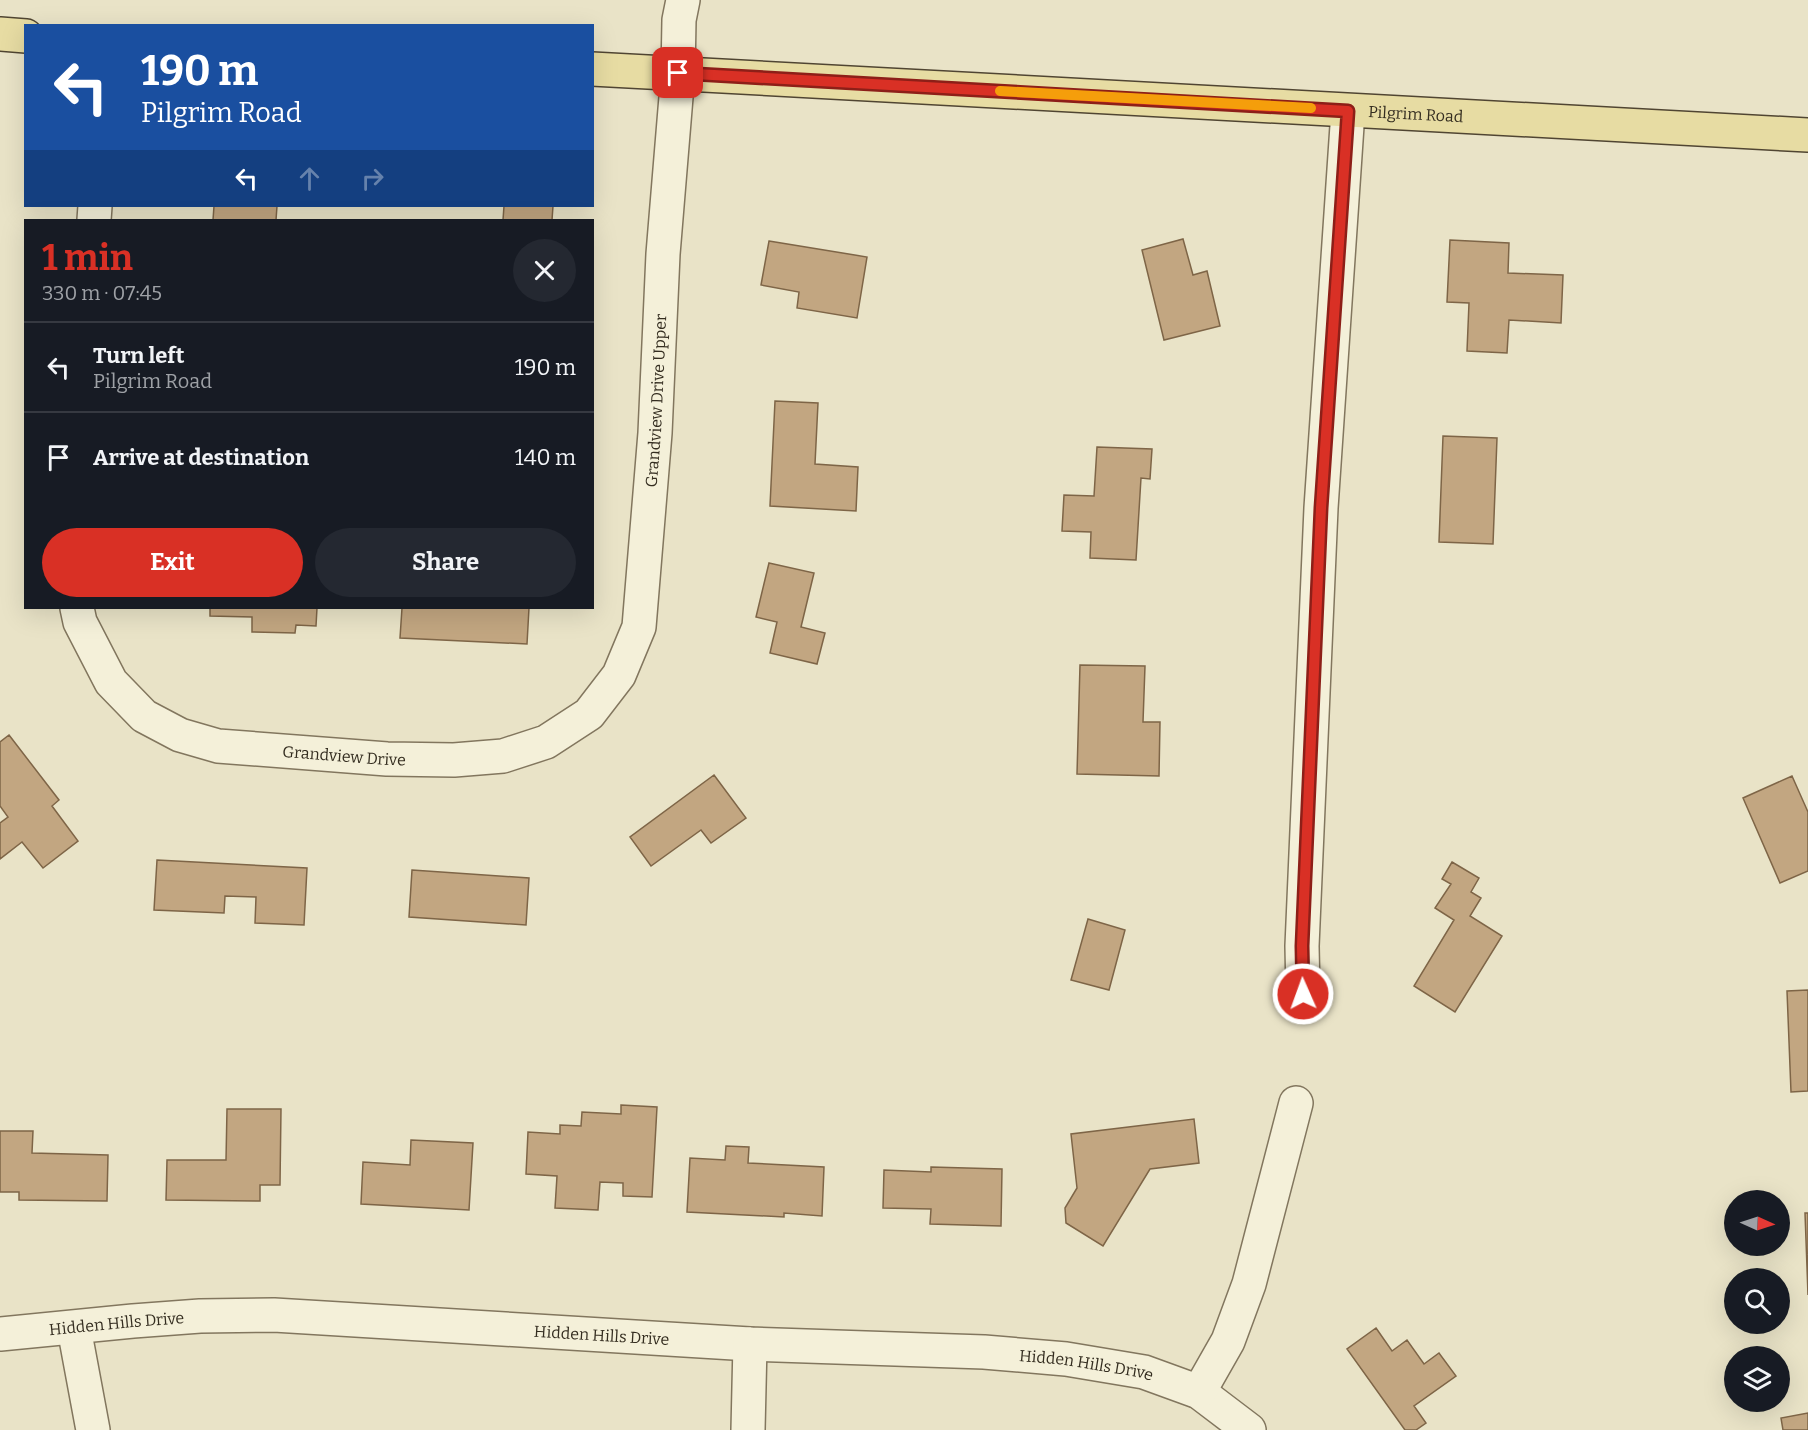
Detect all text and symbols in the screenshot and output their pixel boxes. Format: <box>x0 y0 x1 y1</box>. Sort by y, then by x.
text: 190 m <box>141 46 258 96</box>
pin <box>652 47 703 98</box>
icon: left <box>42 48 120 126</box>
icon: arrive <box>661 56 694 89</box>
text: Pilgrim Road <box>141 97 302 129</box>
street label: Pilgrim Road <box>1368 102 1464 126</box>
icon: left <box>230 162 263 195</box>
icon: ahead <box>293 162 326 195</box>
icon: right <box>356 162 389 195</box>
text: 1 min <box>42 236 133 280</box>
button: close <box>513 239 576 302</box>
text: 330 m · 07:45 <box>42 281 162 305</box>
street label: Grandview Drive Upper <box>642 313 670 488</box>
text: Turn left <box>93 342 185 369</box>
icon: left <box>42 351 75 384</box>
text: 190 m <box>515 354 576 381</box>
text: Pilgrim Road <box>93 369 212 393</box>
icon: arrive <box>42 441 75 474</box>
text: Arrive at destination <box>93 444 309 471</box>
text: 140 m <box>515 444 576 471</box>
button: Exit <box>42 528 303 597</box>
button: Share <box>315 528 576 597</box>
street label: Grandview Drive <box>282 742 406 769</box>
position arrow <box>1271 962 1335 1026</box>
north arrow <box>1724 1190 1790 1256</box>
map controls <box>1724 1190 1790 1412</box>
button: search <box>1724 1268 1790 1334</box>
street label: Hidden Hills Drive <box>48 1308 185 1339</box>
street label: Hidden Hills Drive <box>533 1322 670 1349</box>
street label: Hidden Hills Drive <box>1018 1346 1156 1385</box>
button: layers <box>1724 1346 1790 1412</box>

